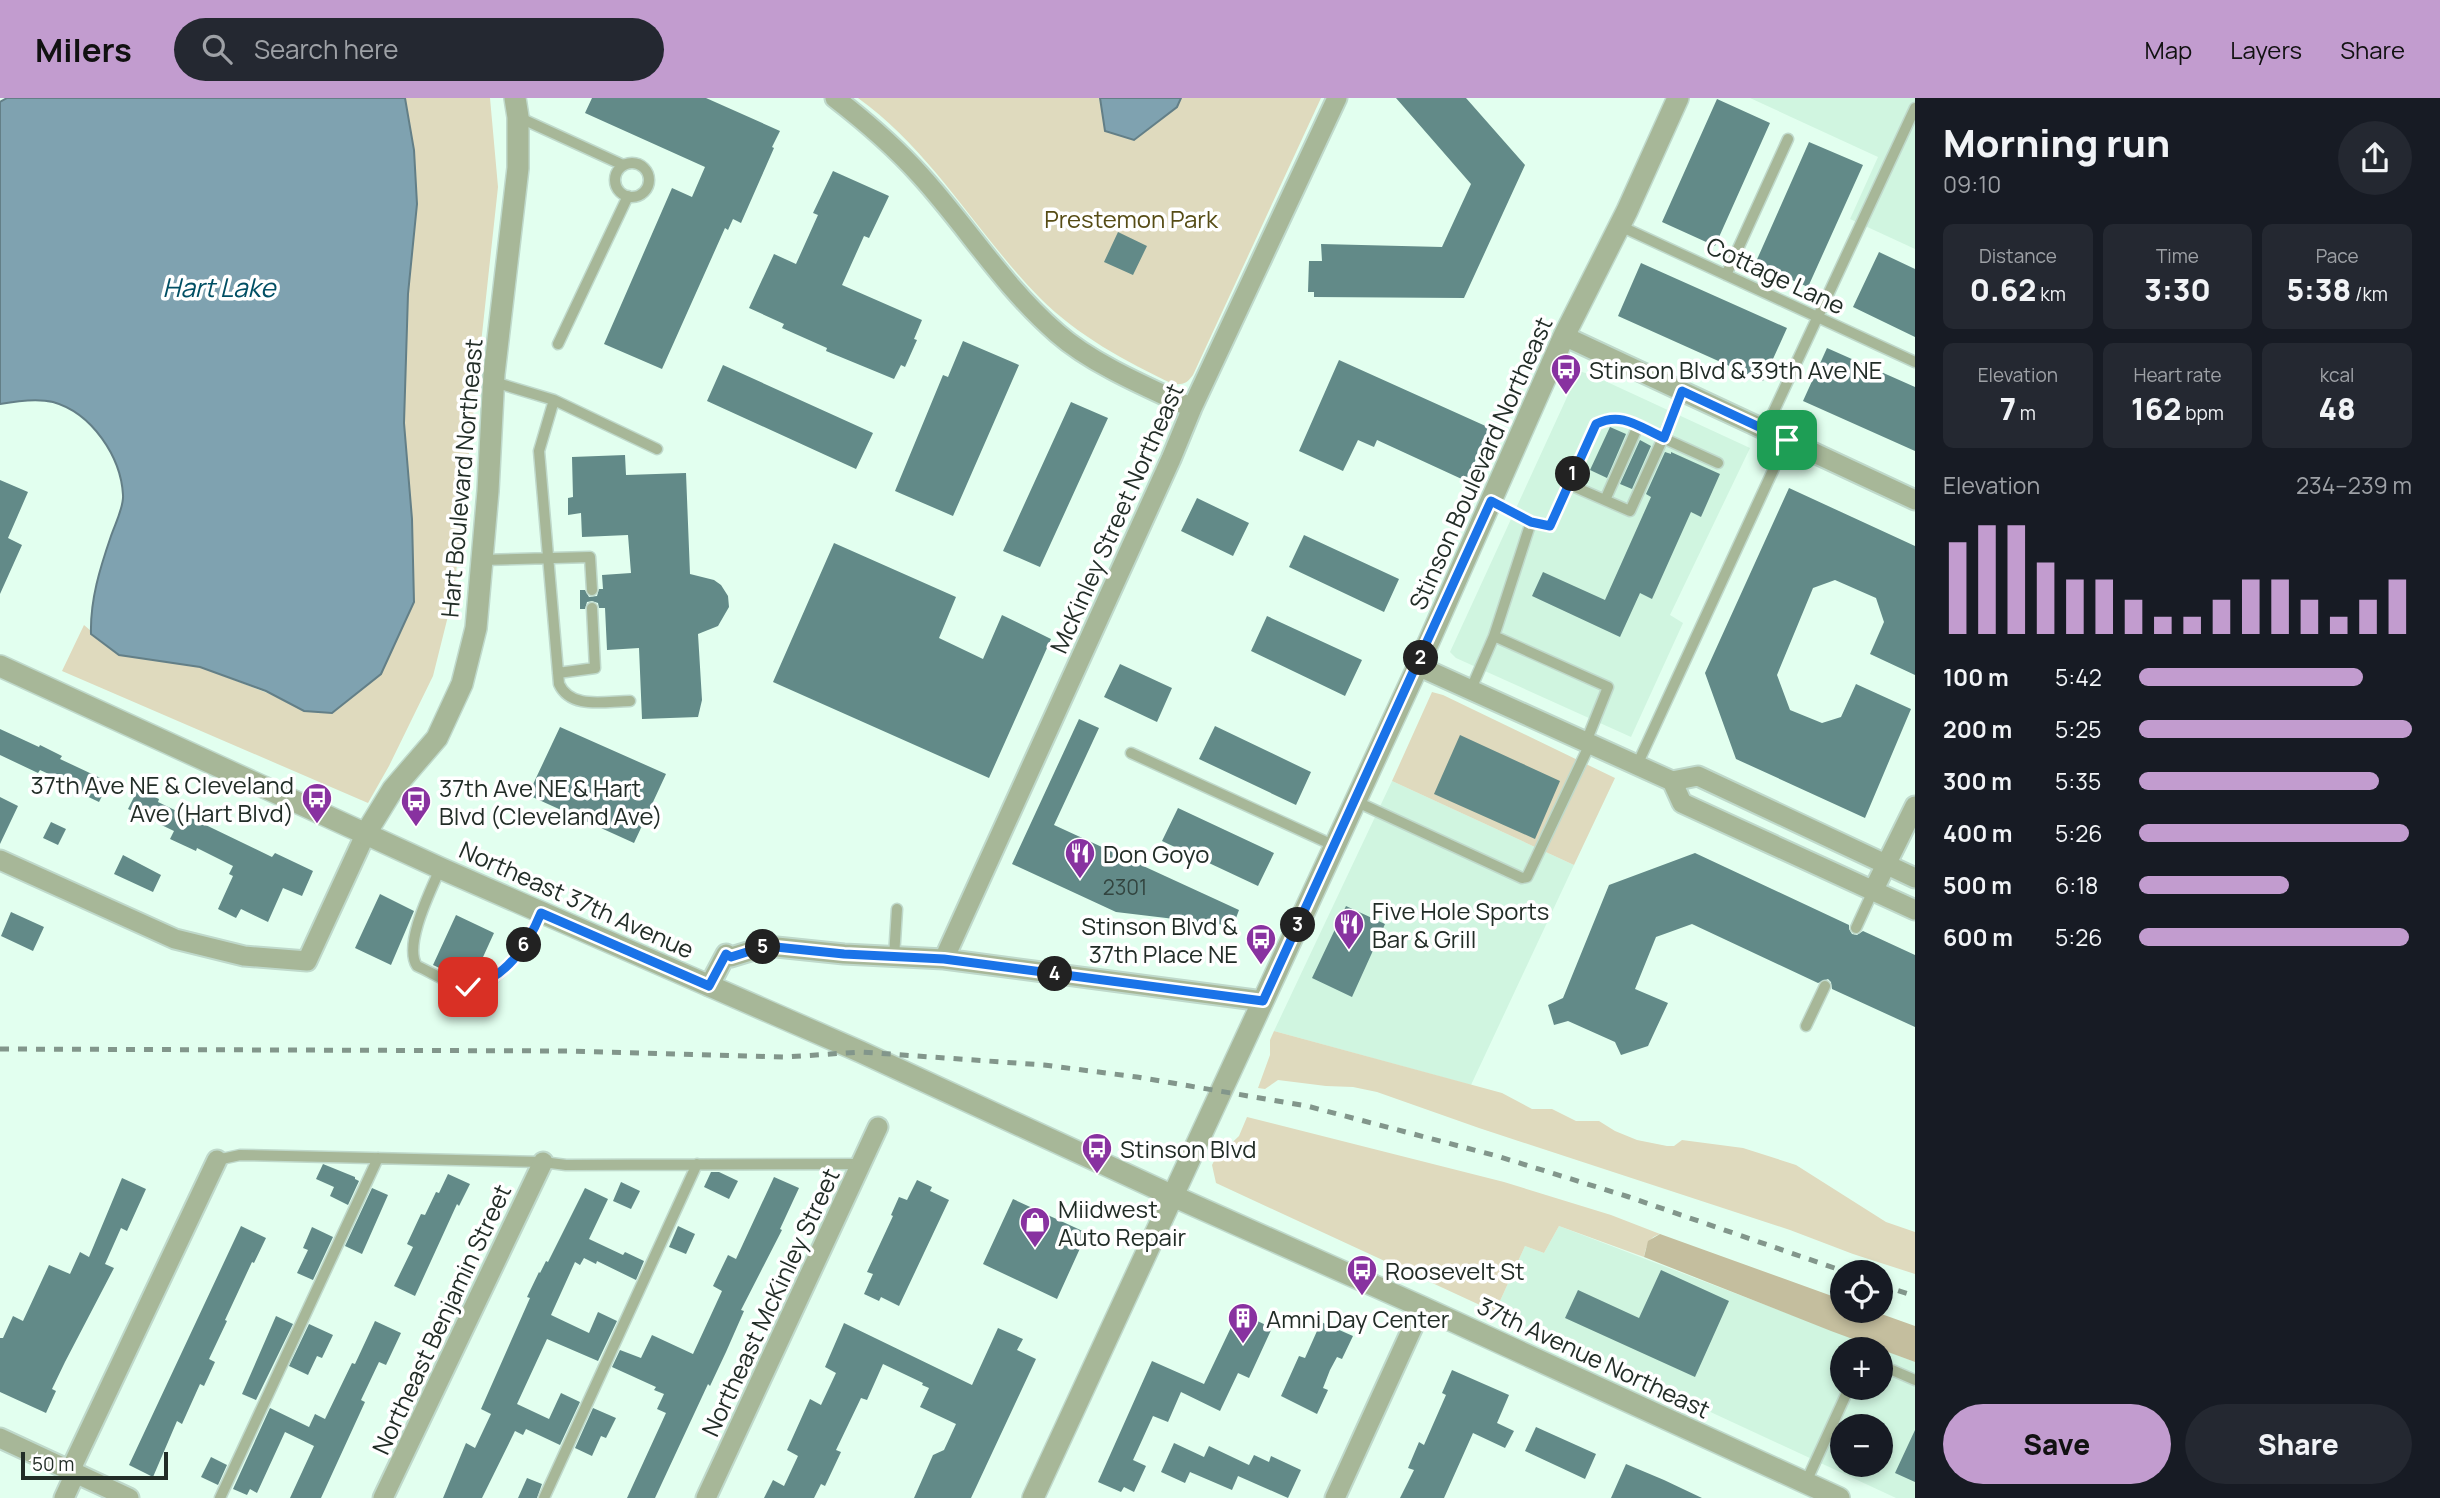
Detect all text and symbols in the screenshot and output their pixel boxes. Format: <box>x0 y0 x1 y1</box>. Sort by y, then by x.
search box <box>174 18 664 81</box>
text: Milers <box>35 27 132 72</box>
icon: search <box>198 30 236 68</box>
text: Search here <box>254 31 399 67</box>
text: Map <box>2145 33 2192 66</box>
text: Layers <box>2230 33 2302 66</box>
text: Share <box>2340 33 2405 66</box>
text: Morning run <box>1943 116 2170 168</box>
button: share <box>2338 121 2412 195</box>
text: 09:10 <box>1943 168 2001 200</box>
park label: Prestemon Park <box>1044 202 1219 235</box>
street label: Cottage Lane <box>1701 228 1851 322</box>
text: Distance <box>1979 243 2057 269</box>
text: Time <box>2156 243 2199 269</box>
text: Pace <box>2316 243 2359 269</box>
water label: Hart Lake <box>163 269 277 305</box>
text: 0.62 <box>1970 269 2036 310</box>
text: 3:30 <box>2144 269 2211 310</box>
text: 5:38 <box>2286 269 2351 310</box>
text: km <box>2036 281 2066 307</box>
text: /km <box>2351 281 2388 307</box>
street label: Stinson Boulevard Northeast <box>1400 311 1560 615</box>
street label: Hart Boulevard Northeast <box>432 337 490 619</box>
bus stop icon: Stinson Blvd & 39th Ave NE <box>1549 352 1583 396</box>
place label: Stinson Blvd & 39th Ave NE <box>1589 353 1882 386</box>
text: Elevation <box>1978 362 2058 388</box>
text: Heart rate <box>2133 362 2222 388</box>
text: kcal <box>2320 362 2355 388</box>
street label: McKinley Street Northeast <box>1042 378 1190 658</box>
text: 7 <box>2000 388 2016 429</box>
text: 162 <box>2131 388 2181 429</box>
text: 48 <box>2319 388 2356 429</box>
text: m <box>2016 400 2036 426</box>
text: bpm <box>2181 400 2224 426</box>
pin <box>1757 410 1817 470</box>
icon: arrive <box>1768 421 1806 459</box>
pin: 1 <box>1556 456 1590 492</box>
text: 1 <box>1568 460 1577 486</box>
text: Elevation <box>1943 469 2040 501</box>
text: 234–239 m <box>2296 469 2412 501</box>
pin: 2 <box>1404 640 1438 676</box>
text: 2 <box>1415 644 1426 670</box>
text: 100 m <box>1943 661 2009 693</box>
text: 5:42 <box>2055 661 2102 693</box>
text: 200 m <box>1943 713 2012 745</box>
text: 5:25 <box>2055 713 2102 745</box>
text: 300 m <box>1943 765 2012 797</box>
text: 5:35 <box>2055 765 2101 797</box>
place label: 37th Ave NE & Cleveland Ave (Hart Blvd) <box>30 768 294 829</box>
place label: 37th Ave NE & Hart Blvd (Cleveland Ave) <box>439 771 663 832</box>
bus stop icon: 37th Ave NE & Cleveland Ave (Hart Blvd) <box>300 781 334 825</box>
bus stop icon: 37th Ave NE & Hart Blvd (Cleveland Ave) <box>399 784 433 828</box>
text: 400 m <box>1943 817 2013 849</box>
text: 5:26 <box>2055 817 2103 849</box>
street label: Northeast 37th Avenue <box>455 832 699 966</box>
restaurant icon: Don Goyo <box>1063 836 1097 880</box>
place label: Don Goyo <box>1103 837 1209 870</box>
text: 500 m <box>1943 869 2012 901</box>
text: 6:18 <box>2055 869 2098 901</box>
house number: 2301 <box>1103 873 1147 901</box>
place label: Five Hole Sports Bar & Grill <box>1372 894 1549 955</box>
restaurant icon: Five Hole Sports Bar & Grill <box>1332 907 1366 951</box>
pin: 3 <box>1280 908 1316 942</box>
place label: Stinson Blvd & 37th Place NE <box>1081 909 1238 970</box>
text: 3 <box>1292 911 1303 937</box>
text: 600 m <box>1943 921 2013 953</box>
text: 5:26 <box>2055 921 2103 953</box>
bus stop icon: Stinson Blvd & 37th Place NE <box>1244 922 1278 966</box>
pin: 6 <box>506 928 542 962</box>
pin: 5 <box>746 930 780 964</box>
text: 6 <box>518 931 529 957</box>
text: 5 <box>757 933 768 959</box>
pin: 4 <box>1038 956 1072 992</box>
pin <box>438 957 498 1017</box>
text: 4 <box>1049 960 1060 986</box>
icon: check <box>449 968 487 1006</box>
bus stop icon: Stinson Blvd <box>1080 1131 1114 1175</box>
place label: Stinson Blvd <box>1120 1132 1256 1165</box>
street label: Northeast McKinley Street <box>693 1163 847 1441</box>
street label: Northeast Benjamin Street <box>364 1178 518 1460</box>
place label: Miidwest Auto Repair <box>1058 1192 1187 1253</box>
shop icon: Miidwest Auto Repair <box>1018 1205 1052 1249</box>
bus stop icon: Roosevelt St <box>1345 1253 1379 1297</box>
place label: Roosevelt St <box>1385 1254 1525 1287</box>
map controls <box>1830 1260 1893 1477</box>
button: locate <box>1830 1260 1893 1323</box>
street label: 37th Avenue Northeast <box>1472 1288 1716 1426</box>
building icon: Amni Day Center <box>1226 1301 1260 1345</box>
place label: Amni Day Center <box>1266 1302 1450 1335</box>
button: + <box>1830 1337 1893 1400</box>
button: Save <box>1943 1404 2171 1484</box>
button: Share <box>2185 1404 2412 1484</box>
button: − <box>1830 1414 1893 1477</box>
scale bar <box>21 1449 168 1481</box>
text: 50 m <box>32 1451 74 1477</box>

